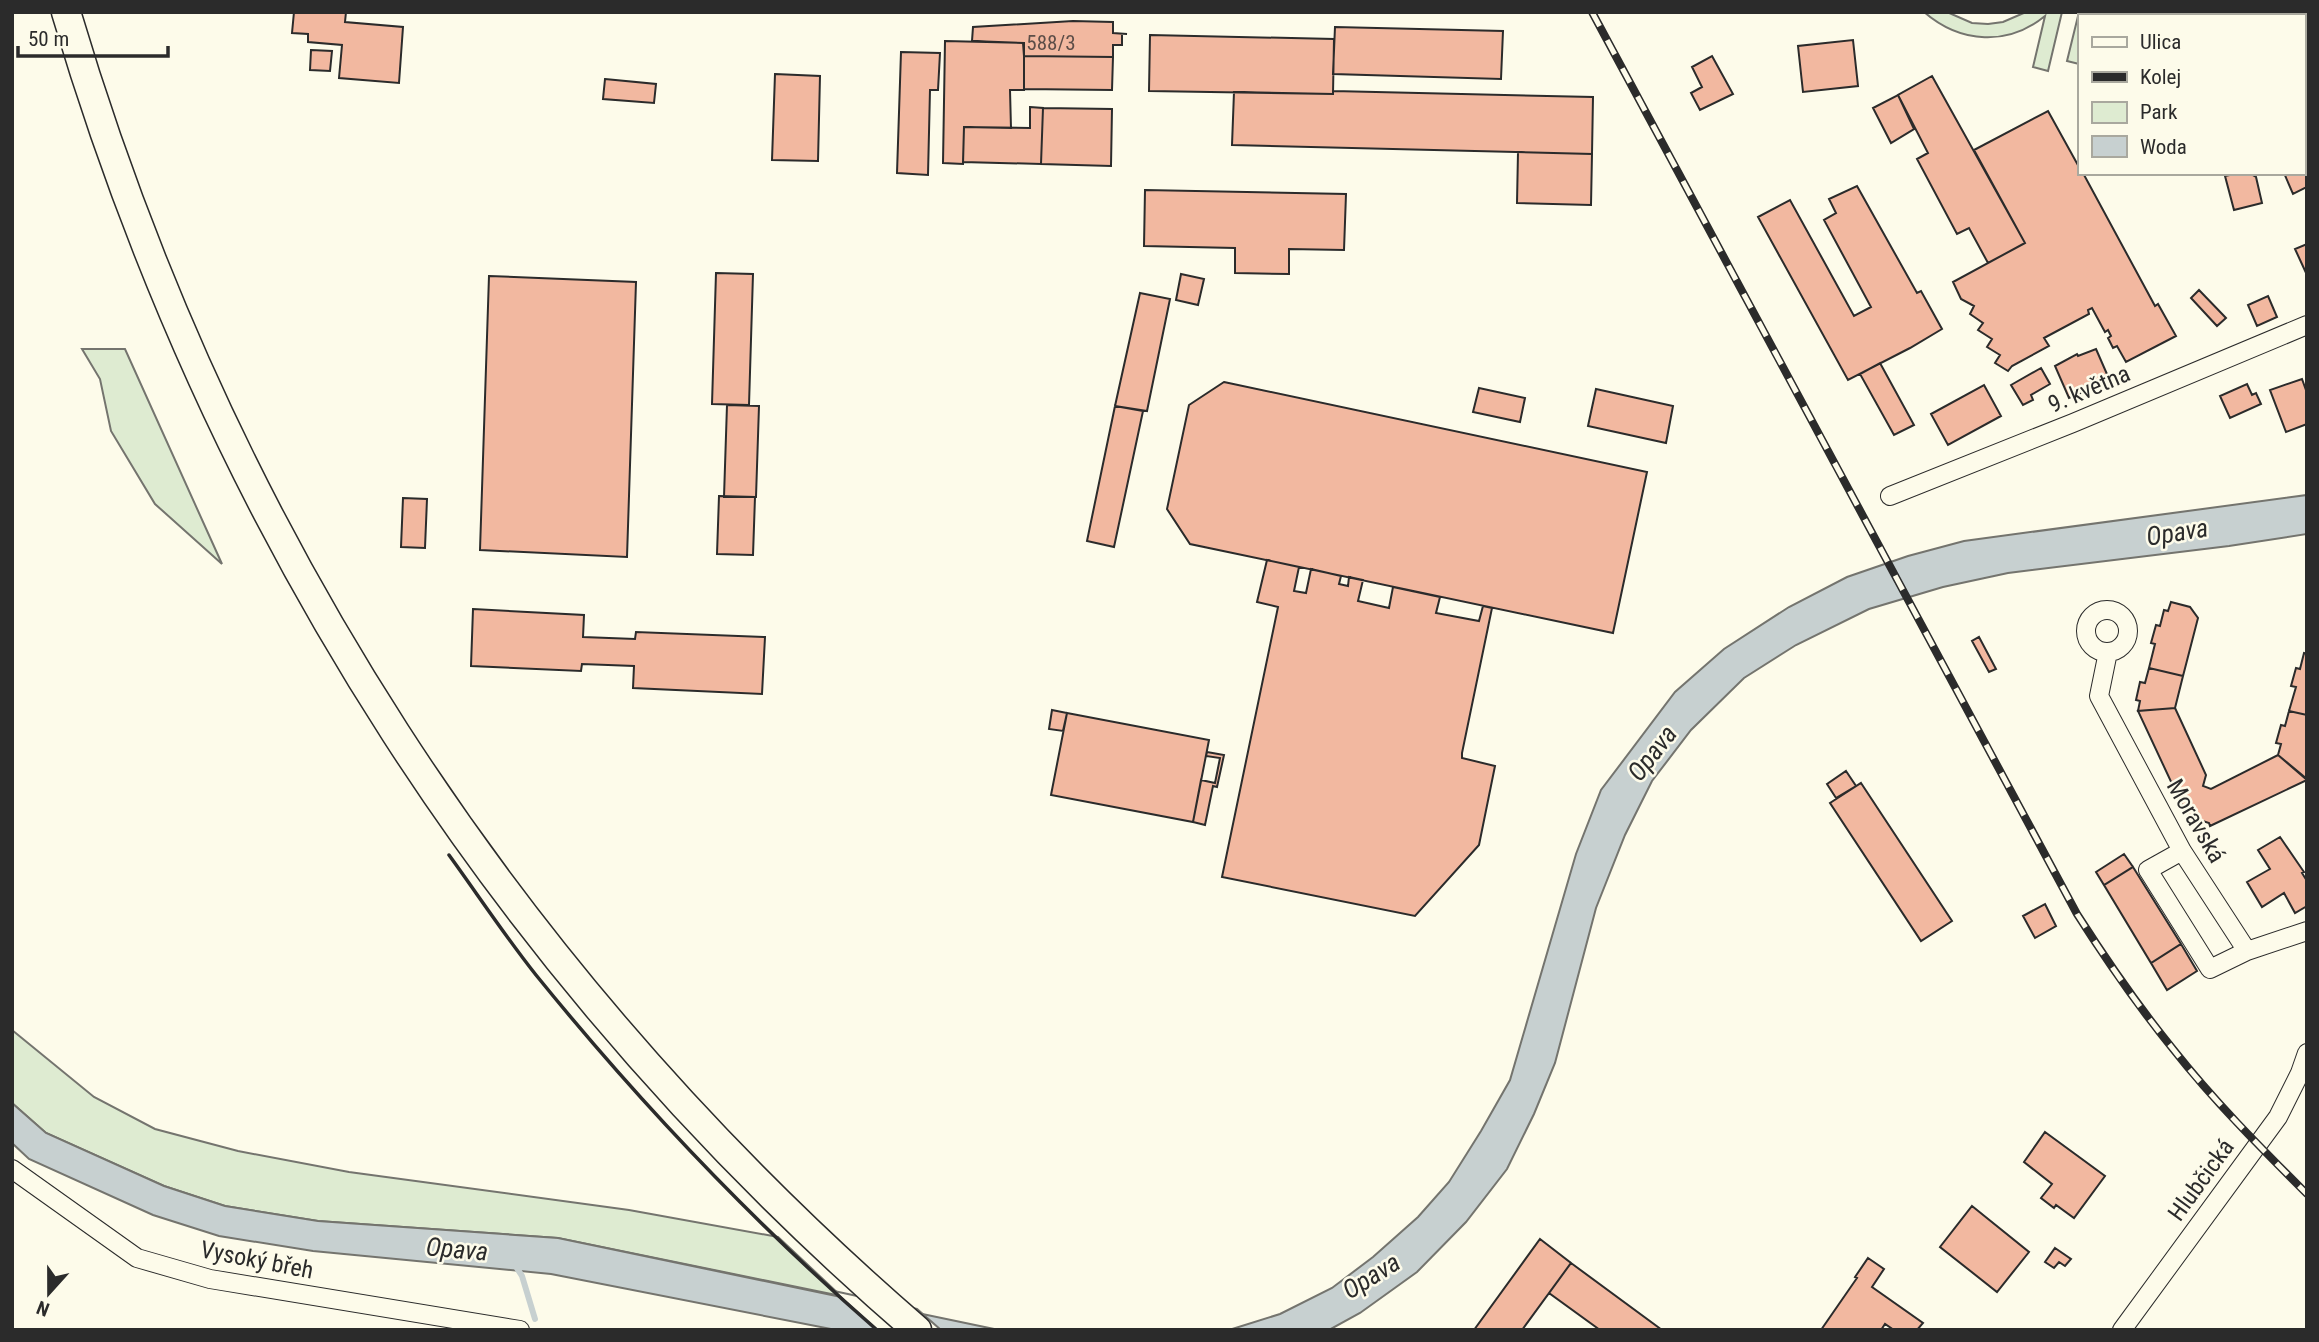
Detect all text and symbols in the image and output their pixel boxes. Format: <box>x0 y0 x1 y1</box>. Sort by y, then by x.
scale bar <box>18 14 168 58</box>
legend <box>2078 14 2305 175</box>
text: 50 m <box>28 27 69 51</box>
text: Ulica <box>2140 30 2181 54</box>
house number: 588/3 <box>1026 31 1076 55</box>
text: Kolej <box>2140 65 2181 89</box>
text: Park <box>2140 100 2178 124</box>
text: Woda <box>2140 135 2187 159</box>
street label: 9. května <box>2044 359 2134 419</box>
water label: Opava <box>2144 512 2210 552</box>
water label: Opava <box>1621 719 1683 787</box>
street label: Moravská <box>2161 774 2231 868</box>
street label: Hlubčická <box>2162 1134 2240 1226</box>
water label: Opava <box>425 1231 489 1267</box>
street label: Vysoký břeh <box>198 1235 316 1285</box>
water label: Opava <box>1337 1247 1405 1305</box>
north arrow <box>14 1258 84 1328</box>
text: N <box>34 1296 53 1321</box>

